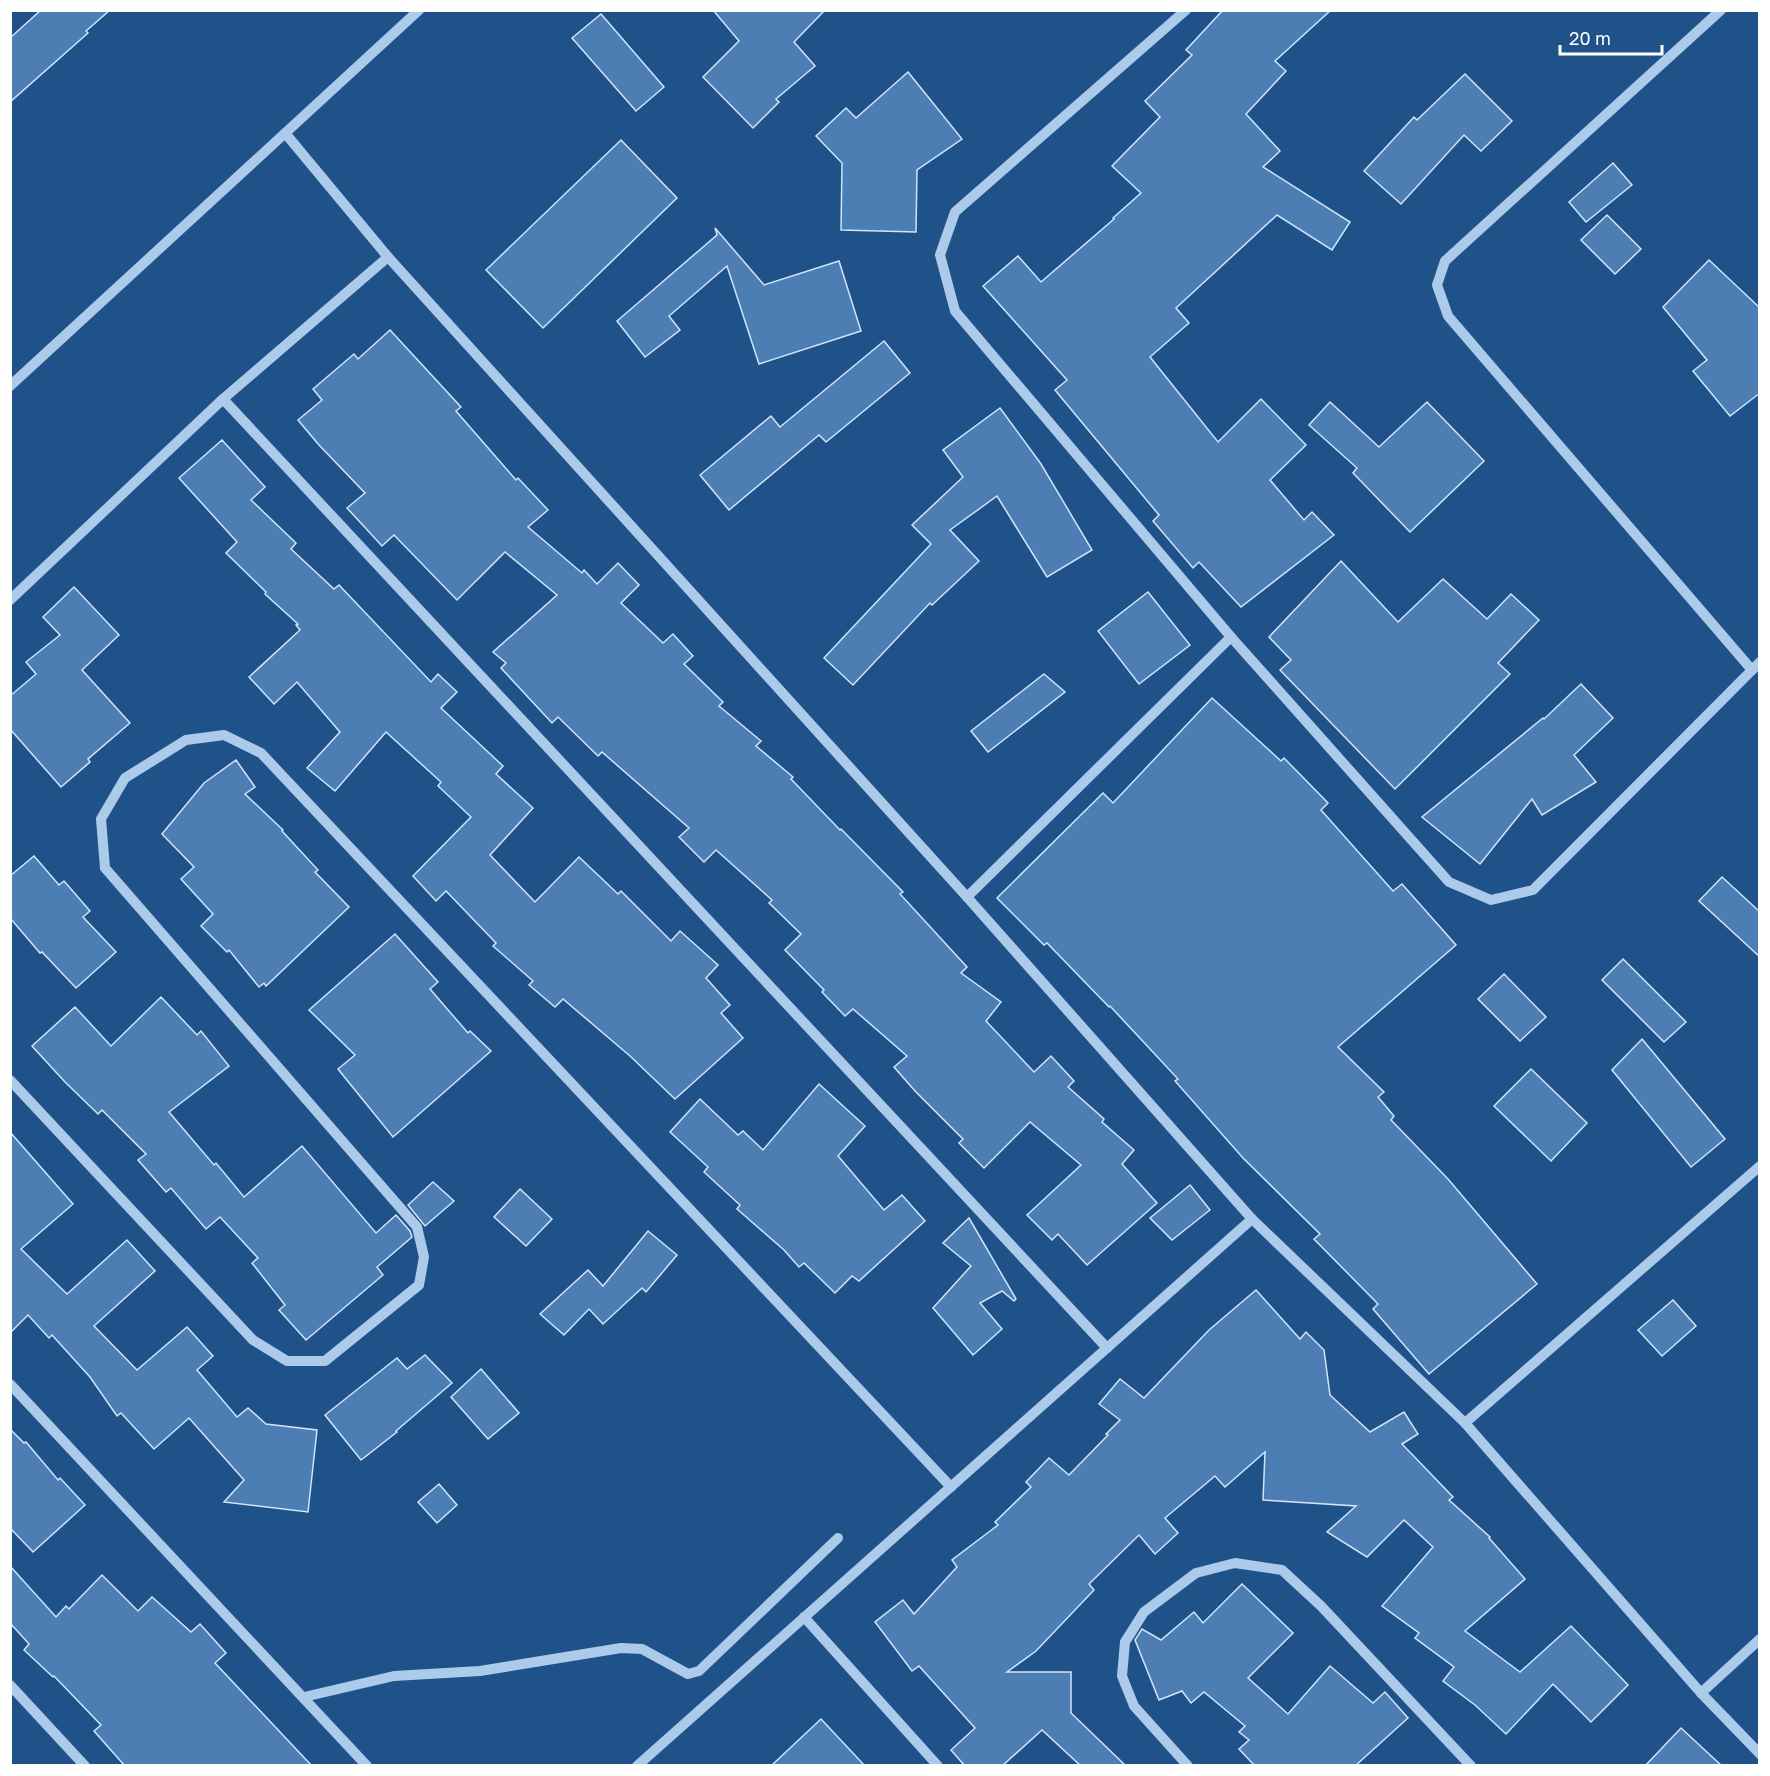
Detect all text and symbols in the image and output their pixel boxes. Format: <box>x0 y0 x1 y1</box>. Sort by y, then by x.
scale bar <box>1560 18 1662 56</box>
text: 20 m <box>1569 27 1611 49</box>

